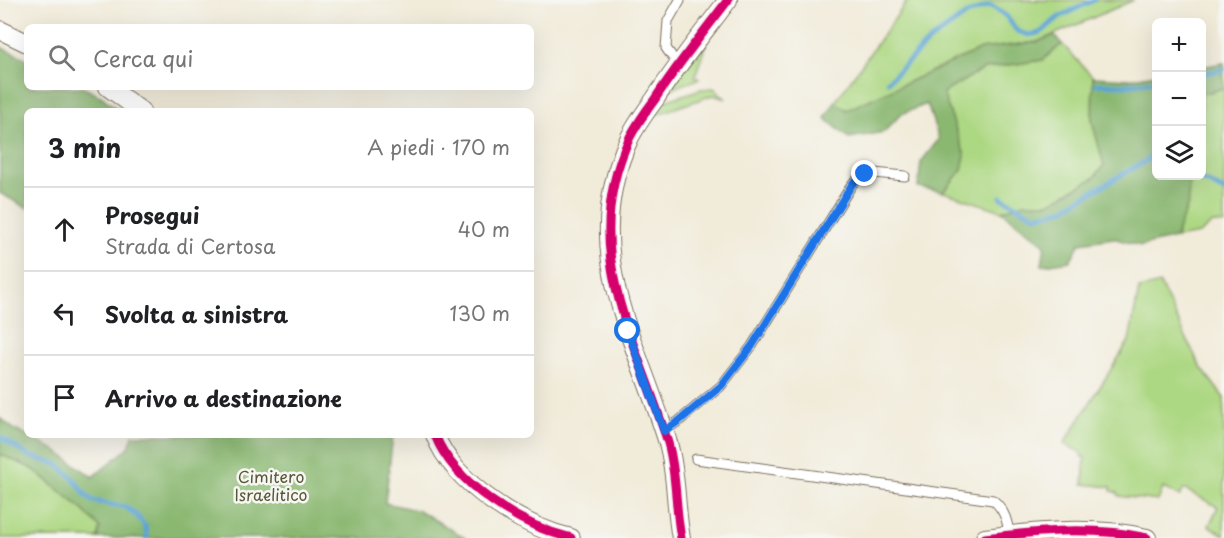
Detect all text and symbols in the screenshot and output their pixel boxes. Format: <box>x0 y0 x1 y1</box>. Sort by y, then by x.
map controls <box>1152 18 1206 180</box>
button: + <box>1152 18 1206 72</box>
search box <box>24 24 534 90</box>
icon: search <box>45 41 78 74</box>
text: Cerca qui <box>93 41 193 74</box>
button: − <box>1152 72 1206 126</box>
button: layers <box>1152 126 1206 180</box>
text: 3 min <box>48 128 121 167</box>
text: A piedi · 170 m <box>367 132 510 162</box>
route end <box>851 160 877 186</box>
text: Prosegui <box>105 198 199 231</box>
icon: ahead <box>48 213 81 246</box>
text: 40 m <box>458 214 510 244</box>
text: Strada di Certosa <box>105 231 275 261</box>
icon: left <box>48 297 81 330</box>
text: Svolta a sinistra <box>105 297 288 330</box>
text: 130 m <box>450 298 510 328</box>
route start <box>614 317 640 343</box>
icon: arrive <box>48 381 81 414</box>
text: Arrivo a destinazione <box>105 381 342 414</box>
park label: Cimitero Israelitico <box>235 464 308 506</box>

